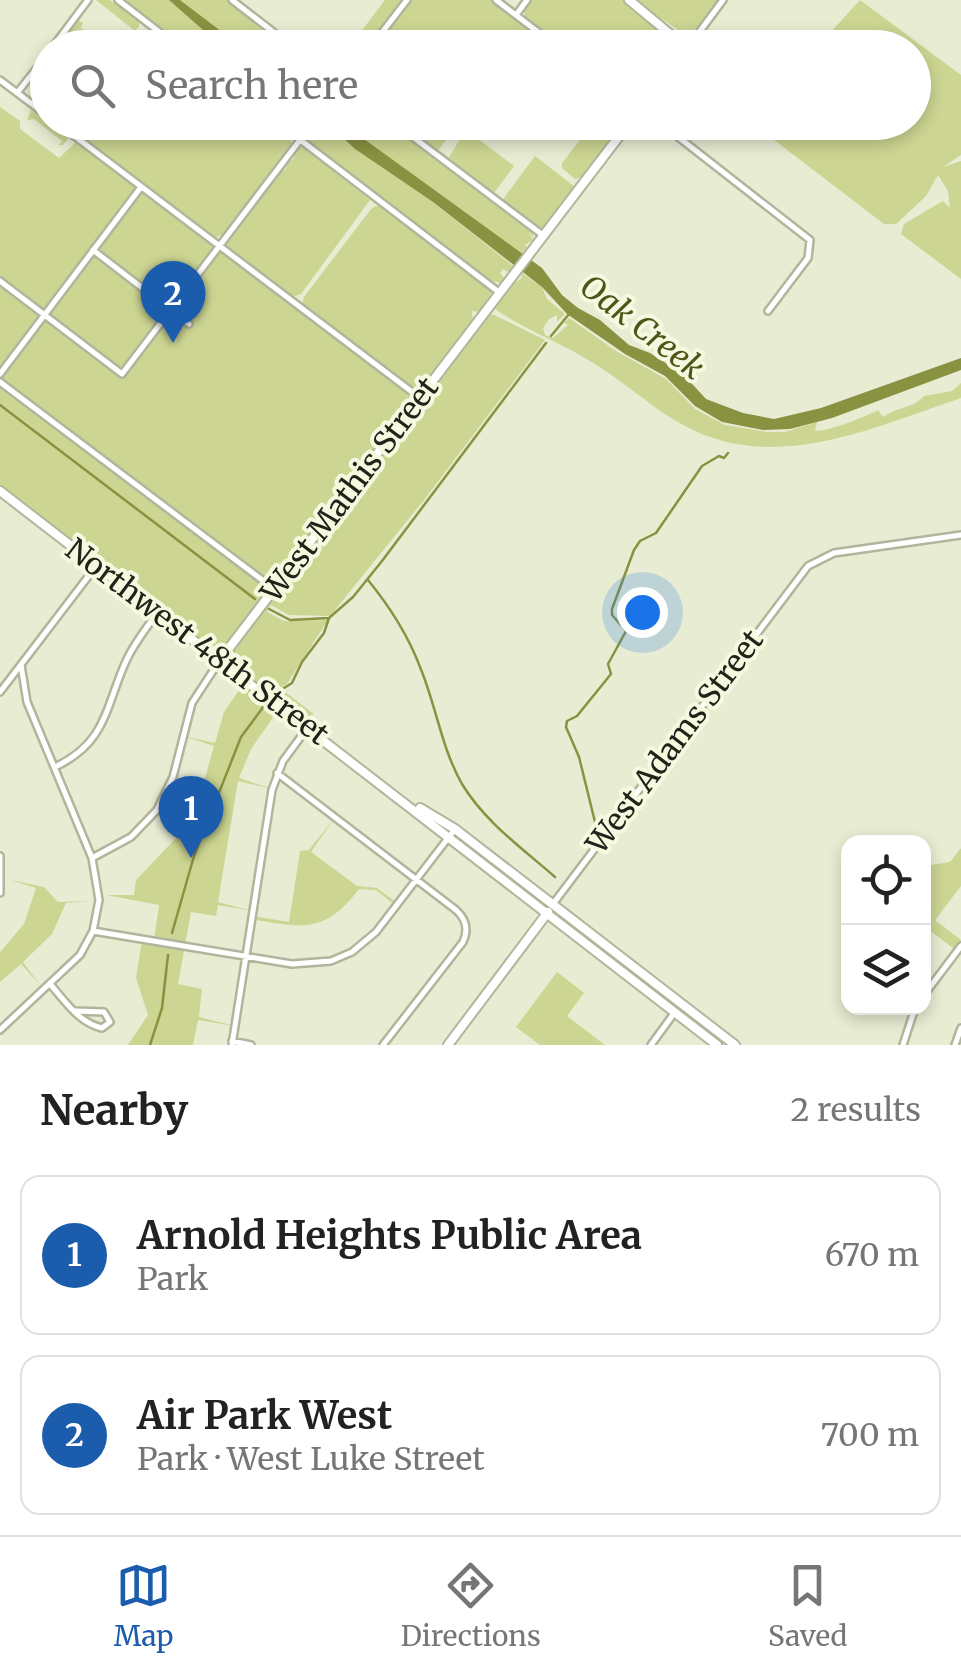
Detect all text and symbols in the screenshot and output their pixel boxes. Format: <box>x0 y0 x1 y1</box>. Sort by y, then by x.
search box <box>30 30 931 140</box>
icon: search <box>65 58 120 113</box>
text: Search here <box>145 62 358 109</box>
pin: 2 <box>140 260 206 343</box>
water label: Oak Creek <box>572 266 712 388</box>
street label: West Mathis Street <box>252 369 446 610</box>
street label: Northwest 48th Street <box>58 530 337 753</box>
your location <box>617 587 668 638</box>
street label: West Adams Street <box>577 622 771 862</box>
pin: 1 <box>158 776 224 858</box>
map controls <box>841 835 931 1015</box>
button: locate <box>841 835 931 925</box>
button: layers <box>841 925 931 1015</box>
text: Nearby <box>40 1084 188 1136</box>
text: 2 results <box>790 1090 921 1130</box>
text: Arnold Heights Public Area <box>137 1212 642 1259</box>
text: 1 <box>67 1235 82 1275</box>
text: 670 m <box>825 1235 919 1275</box>
text: Park <box>137 1259 208 1299</box>
text: Air Park West <box>137 1392 392 1439</box>
text: 2 <box>65 1415 84 1455</box>
text: 700 m <box>821 1415 919 1455</box>
text: Park · West Luke Street <box>137 1439 485 1479</box>
tab: Map <box>114 1558 173 1654</box>
tab: Directions <box>401 1558 541 1654</box>
tab: Saved <box>768 1558 847 1654</box>

